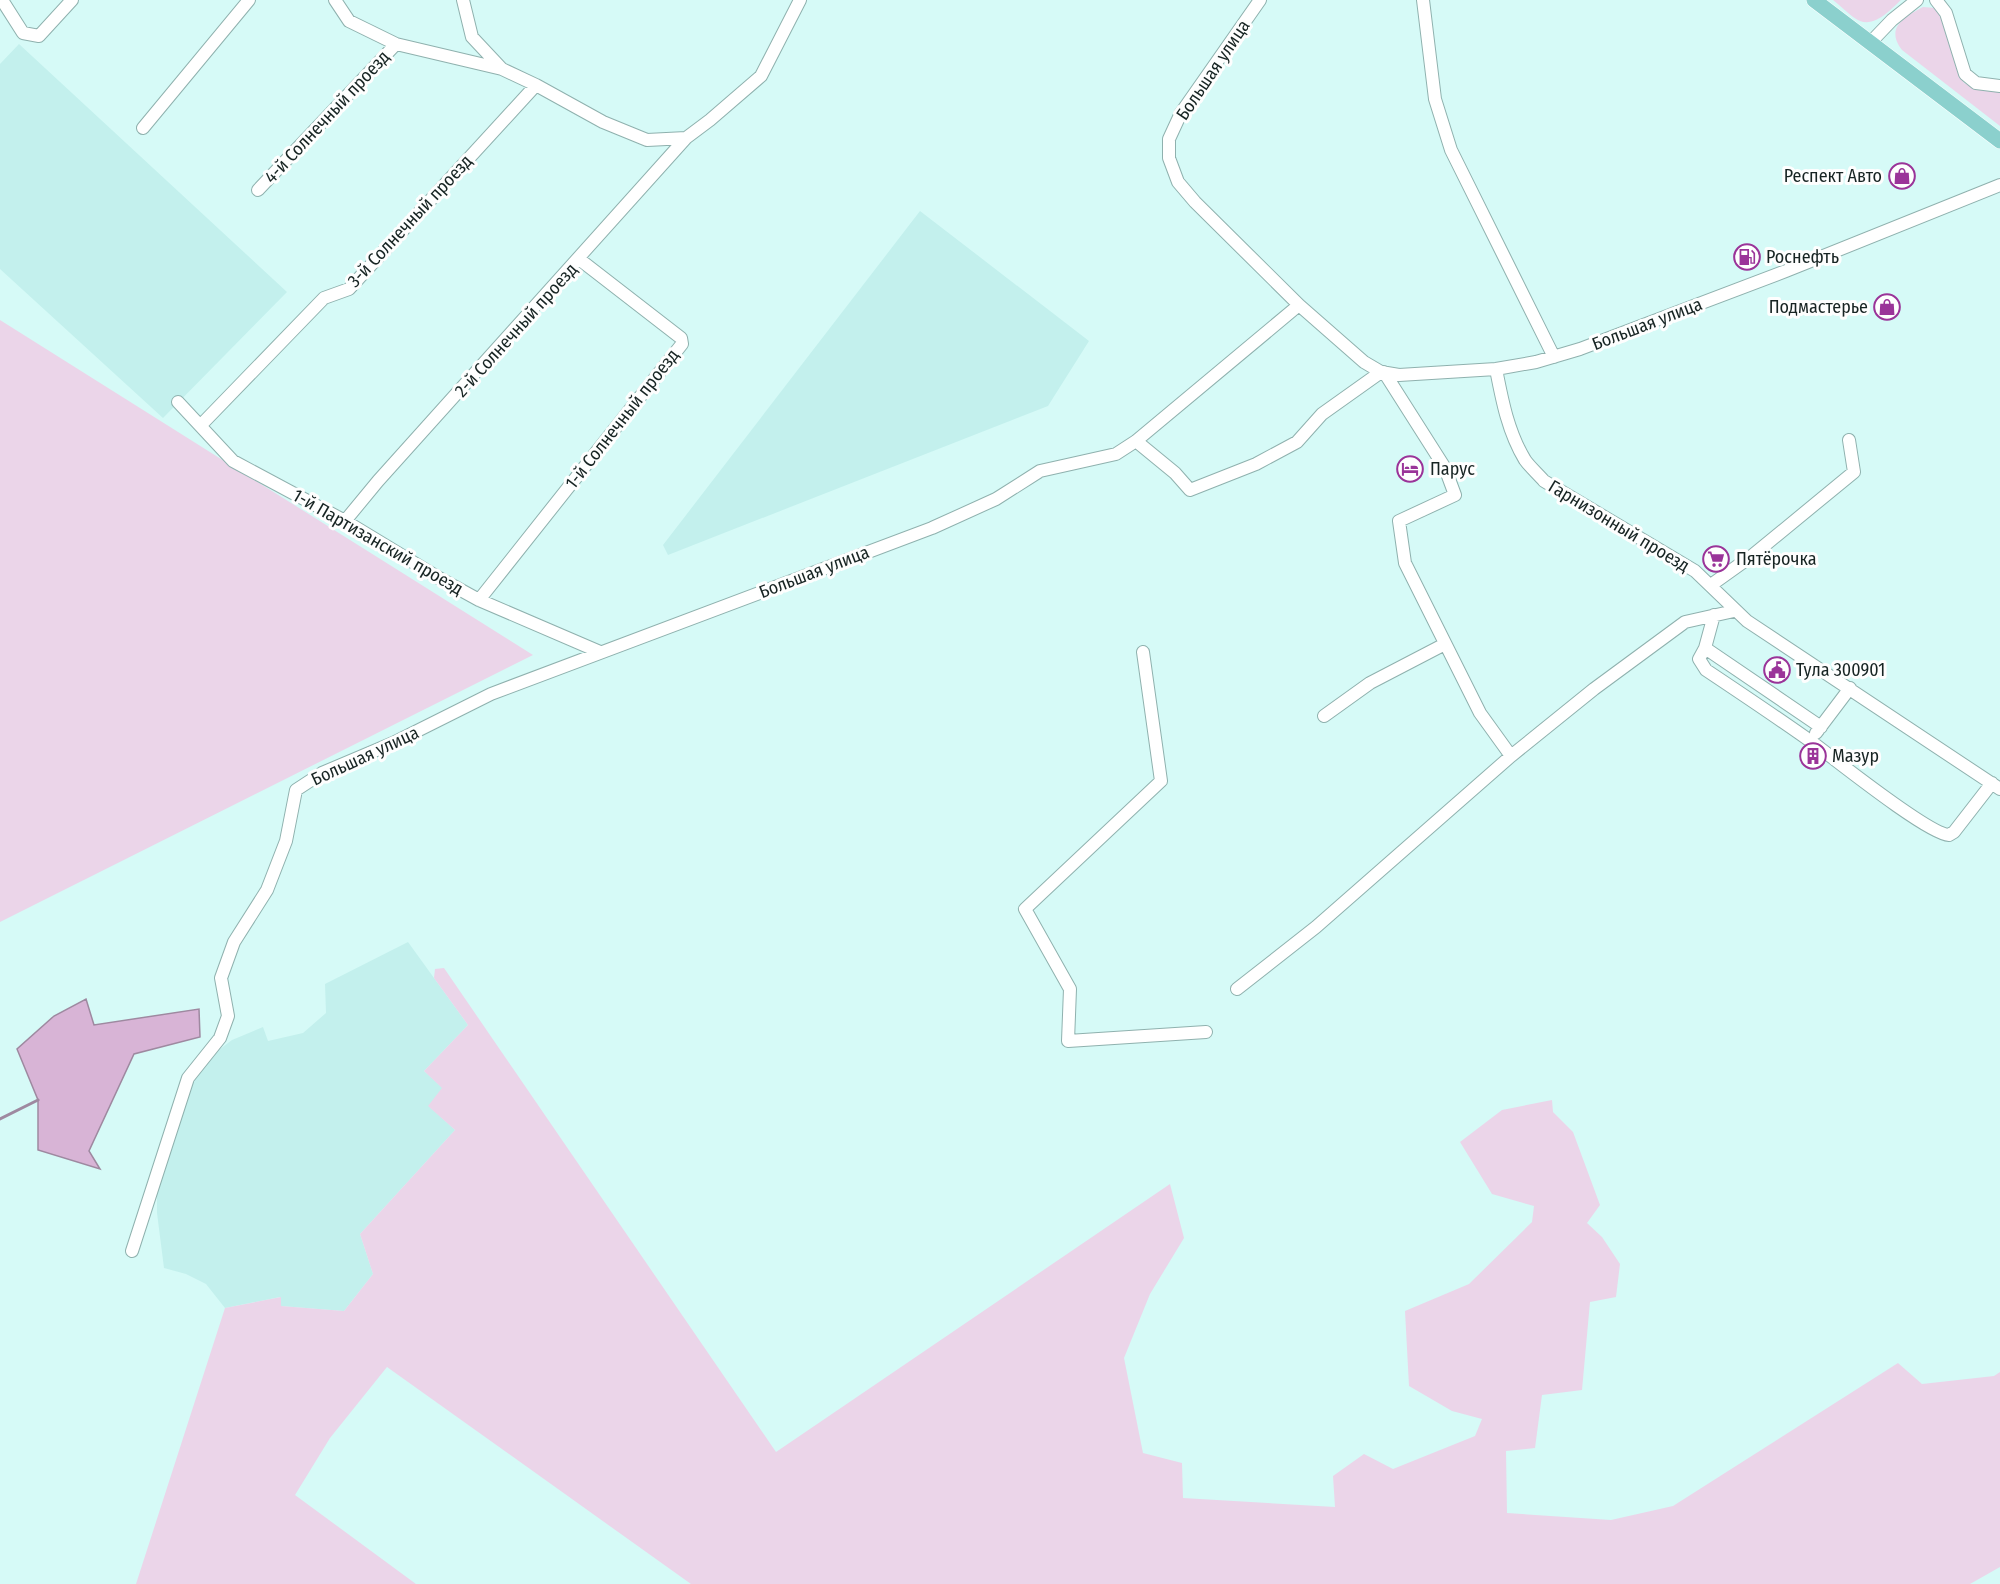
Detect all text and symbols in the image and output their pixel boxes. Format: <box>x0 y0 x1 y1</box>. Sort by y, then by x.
street label: Большая улица <box>1171 16 1255 124</box>
street label: 4-й Солнечный проезд <box>260 46 394 188</box>
street label: 3-й Солнечный проезд <box>343 150 477 292</box>
shop icon: Респект Авто <box>1887 161 1917 191</box>
place label: Респект Авто <box>1784 165 1882 187</box>
fuel station icon: Роснефть <box>1732 242 1762 272</box>
place label: Роснефть <box>1766 246 1839 268</box>
street label: 2-й Солнечный проезд <box>450 259 582 401</box>
shop icon: Подмастерье <box>1872 292 1902 322</box>
street label: Большая улица <box>1589 293 1705 355</box>
place label: Подмастерье <box>1769 296 1868 318</box>
street label: 1-й Солнечный проезд <box>560 345 684 493</box>
hotel icon: Парус <box>1395 454 1425 484</box>
place label: Парус <box>1430 458 1475 480</box>
street label: Гарнизонный проезд <box>1545 475 1693 577</box>
street label: 1-й Партизанский проезд <box>289 484 467 600</box>
street label: Большая улица <box>756 541 872 603</box>
supermarket icon: Пятёрочка <box>1701 544 1731 574</box>
place label: Пятёрочка <box>1736 548 1817 570</box>
public building icon: Тула 300901 <box>1762 655 1792 685</box>
place label: Тула 300901 <box>1796 659 1885 681</box>
street label: Большая улица <box>308 721 422 791</box>
building icon: Мазур <box>1798 741 1828 771</box>
place label: Мазур <box>1832 745 1879 767</box>

